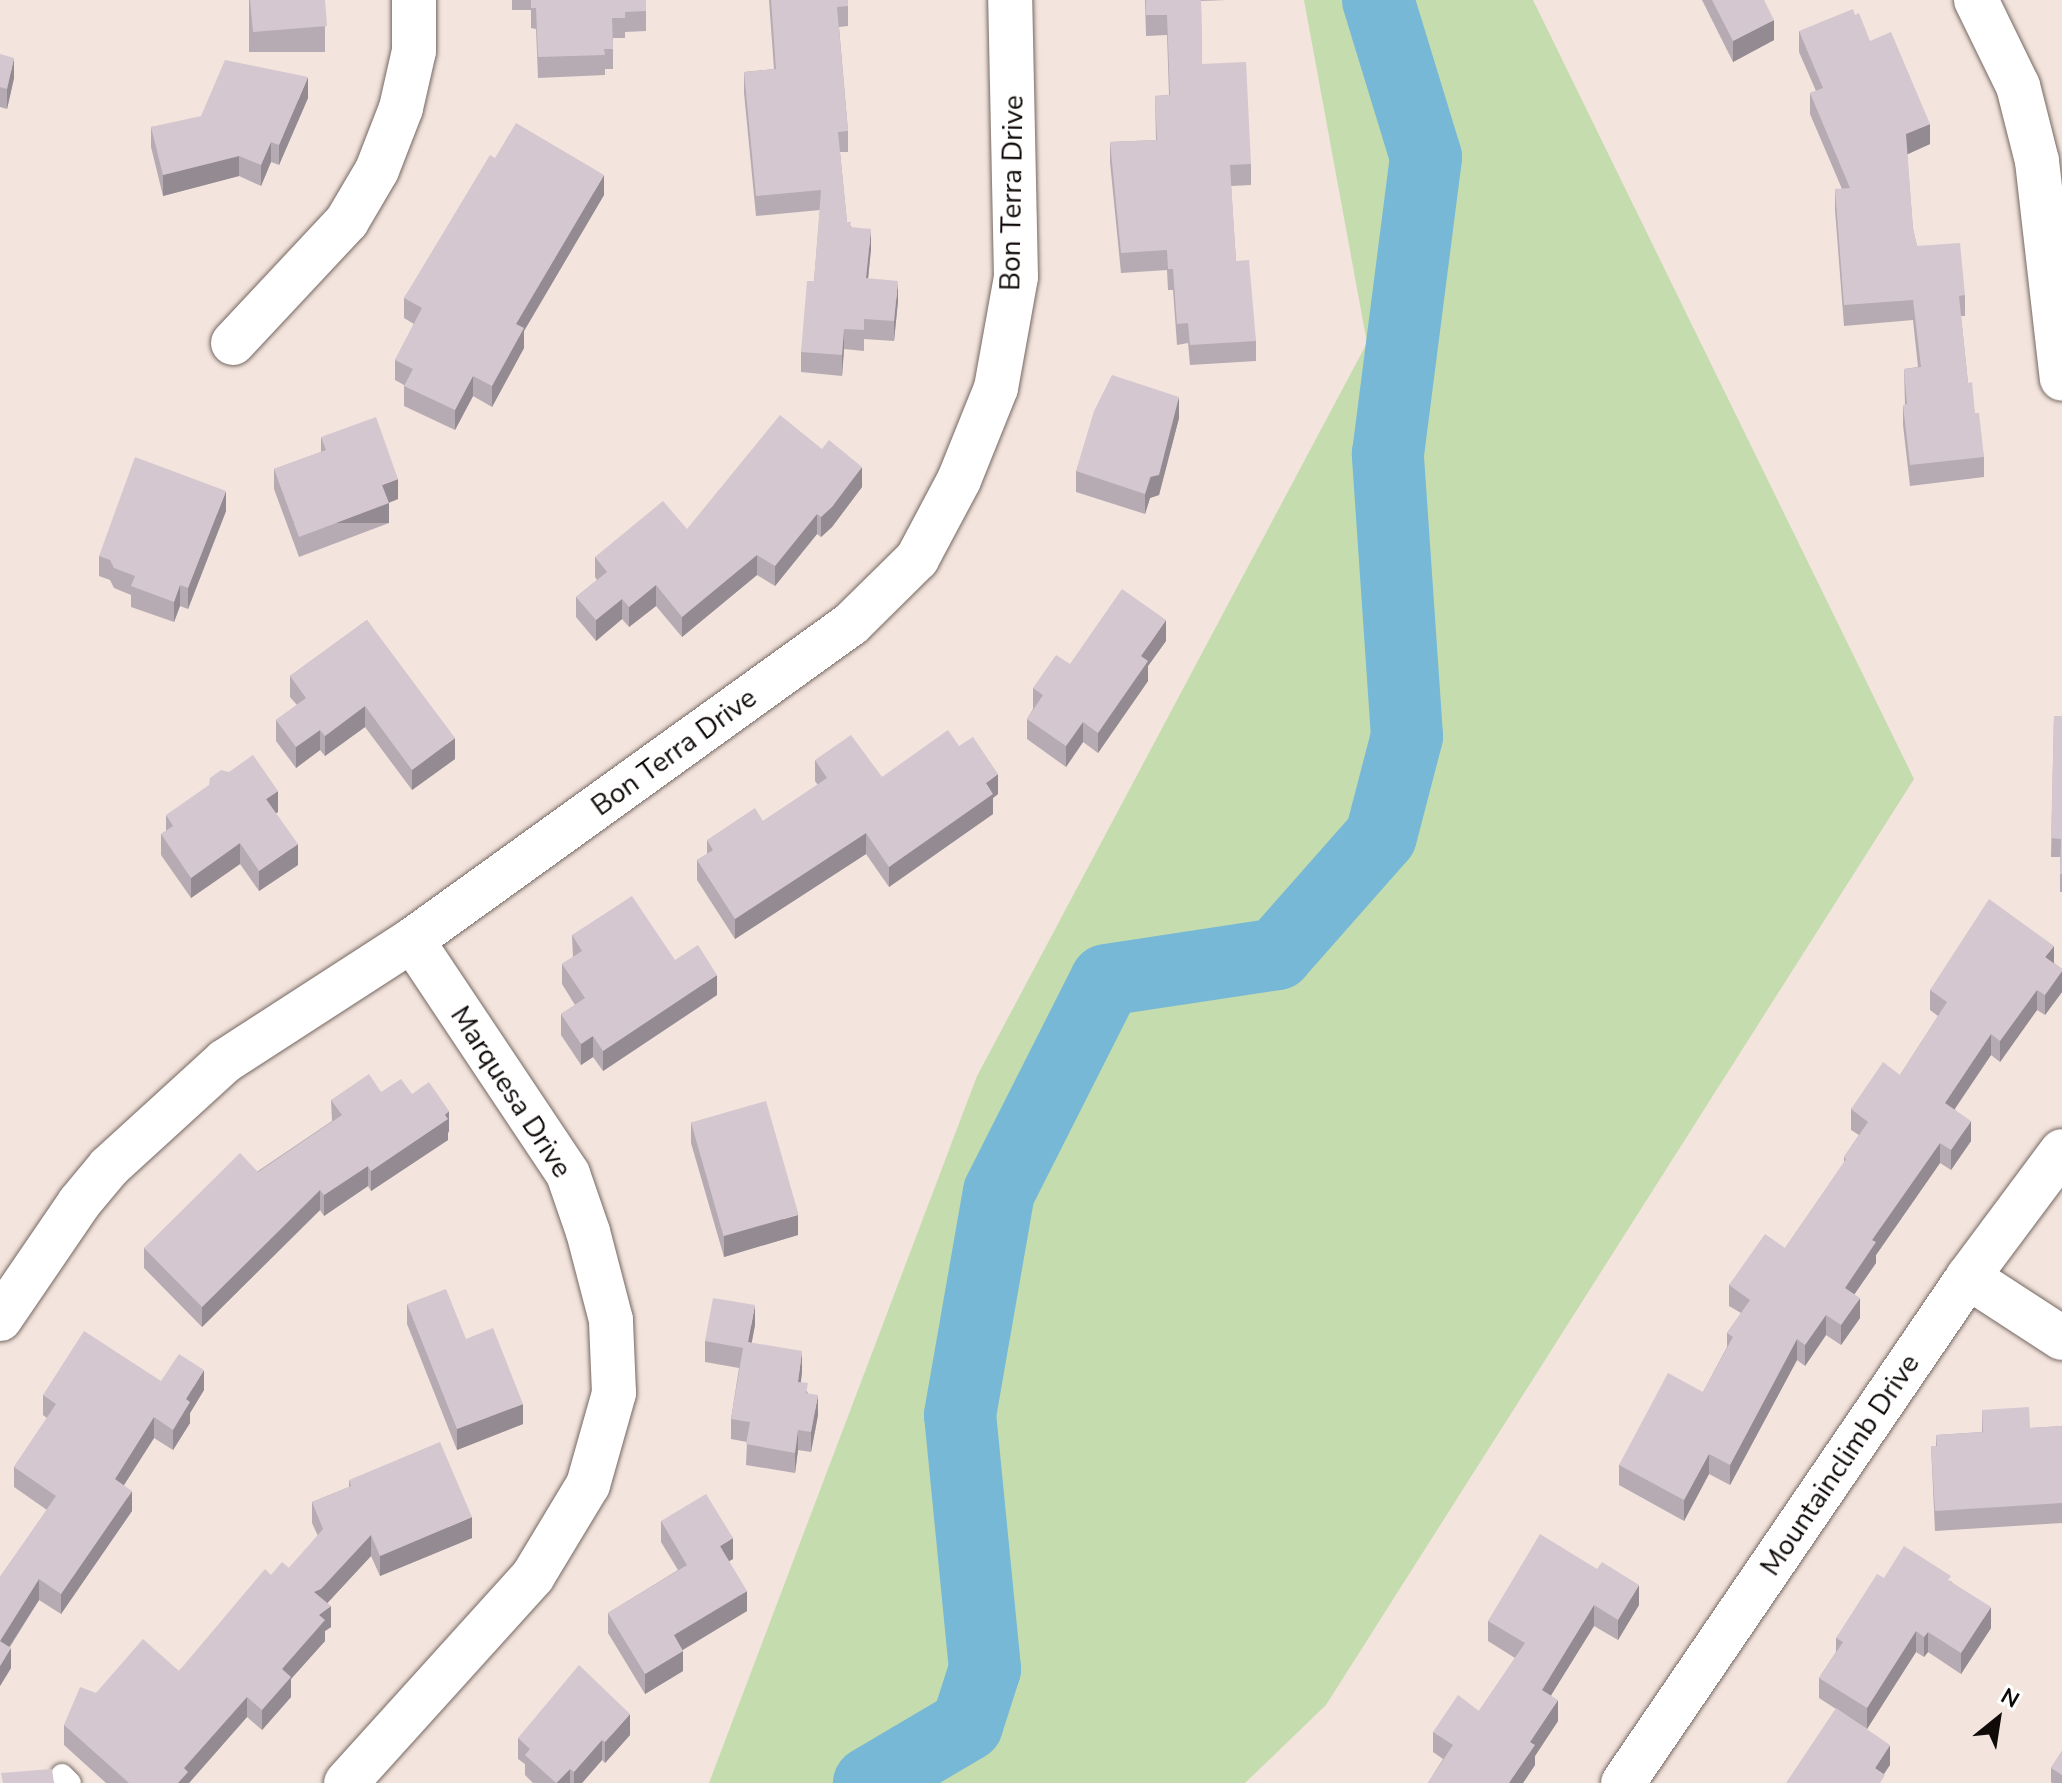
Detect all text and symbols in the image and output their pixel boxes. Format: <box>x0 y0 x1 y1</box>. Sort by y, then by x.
street label: Bon Terra Drive <box>993 95 1031 291</box>
street label: Bon Terra Drive <box>585 681 763 823</box>
street label: Marquesa Drive <box>443 1000 579 1184</box>
street label: Mountainclimb Drive <box>1753 1348 1927 1582</box>
north arrow <box>1958 1679 2038 1759</box>
text: N <box>1995 1681 2025 1715</box>

